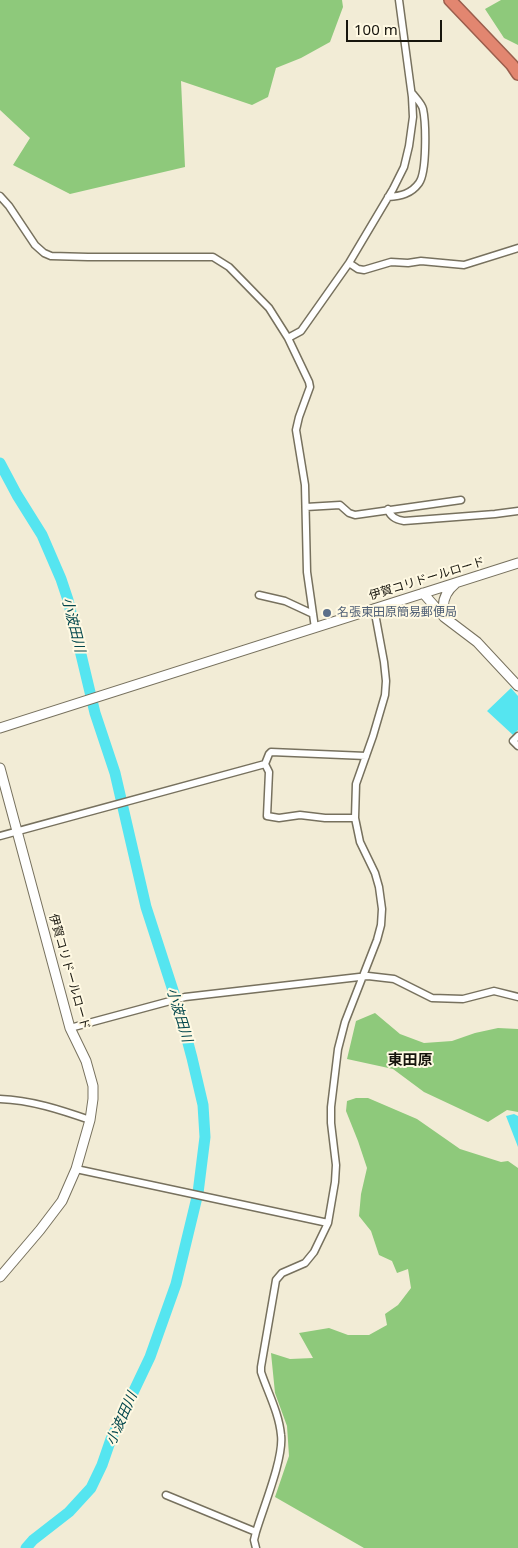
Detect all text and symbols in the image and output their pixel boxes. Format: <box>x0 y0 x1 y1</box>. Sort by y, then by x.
scale bar <box>348 10 444 42</box>
text: 100 m <box>354 19 398 39</box>
street label: 伊賀コリドールロード <box>368 555 486 603</box>
water label: 小波田川 <box>58 596 88 654</box>
place label: 名張東田原簡易郵便局 <box>337 606 457 620</box>
marker: 名張東田原簡易郵便局 <box>321 607 333 619</box>
street label: 伊賀コリドールロード <box>46 912 92 1032</box>
water label: 小波田川 <box>163 986 195 1044</box>
district label: 東田原 <box>388 1052 432 1070</box>
water label: 小波田川 <box>103 1390 141 1448</box>

